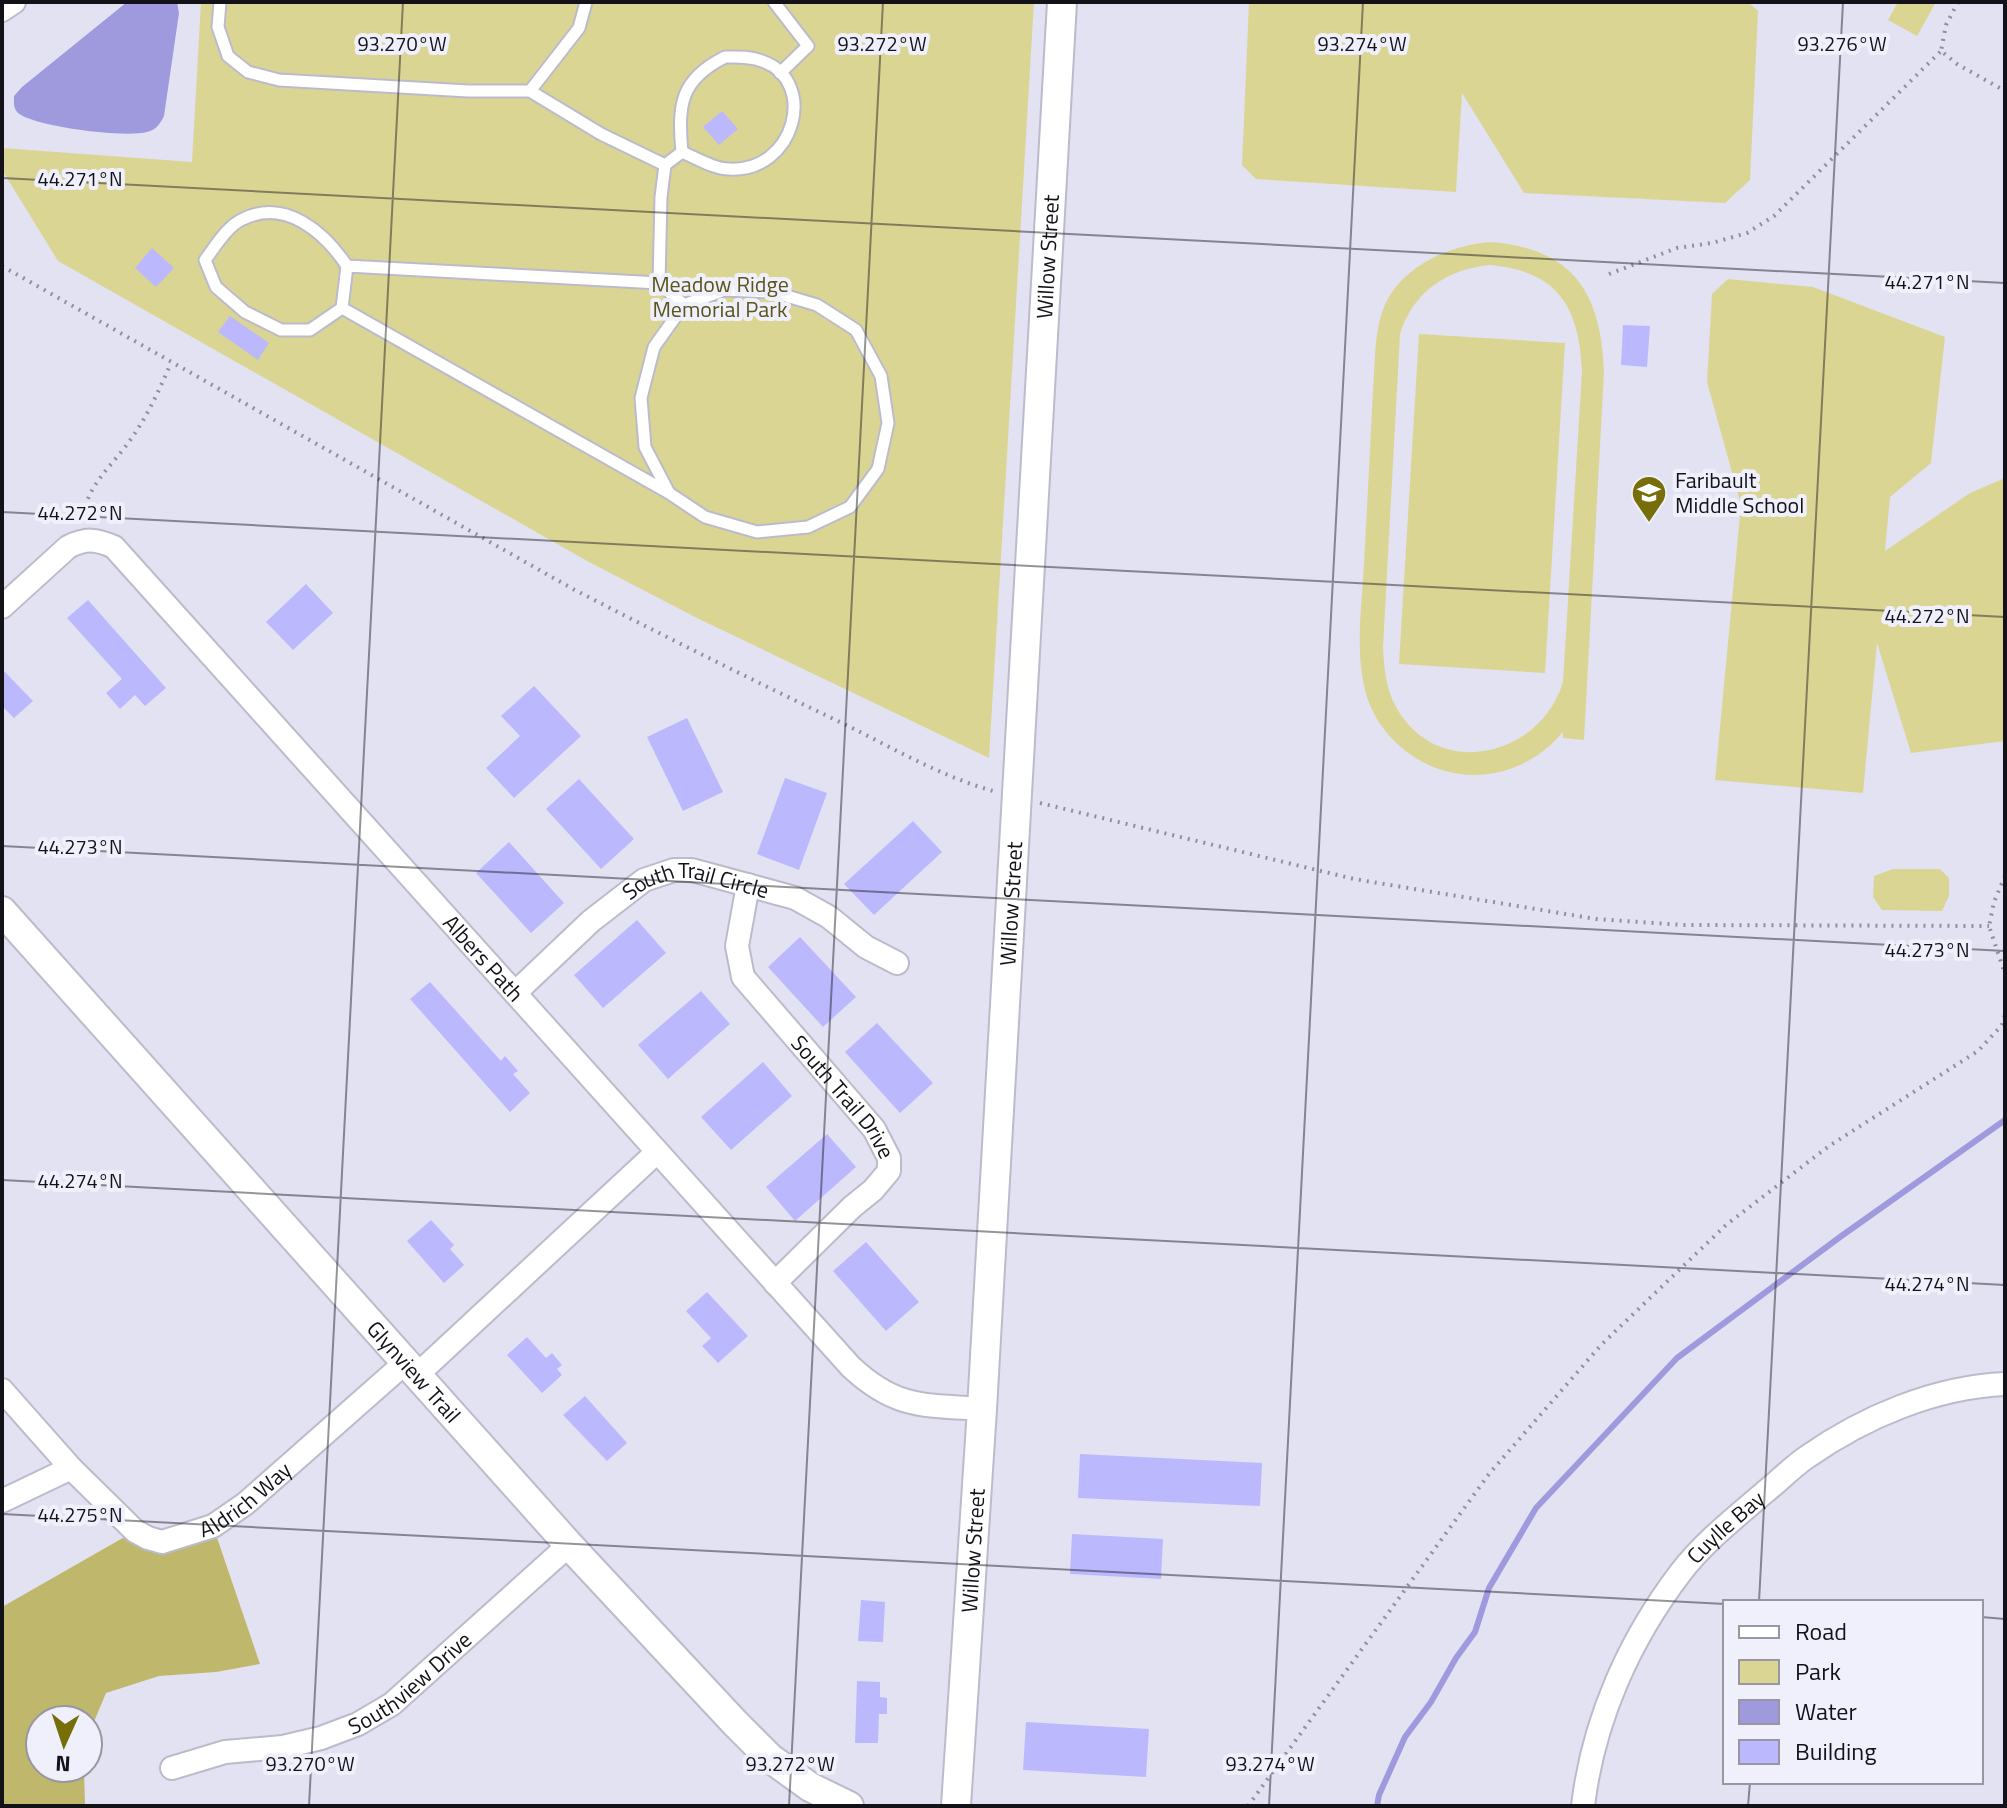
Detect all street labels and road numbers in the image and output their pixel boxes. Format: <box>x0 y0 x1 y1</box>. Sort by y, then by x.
street label: Willow Street <box>1027 193 1068 320</box>
street label: Willow Street <box>990 840 1031 967</box>
street label: South Trail Circle <box>615 853 773 908</box>
street label: Albers Path <box>435 907 532 1009</box>
street label: South Trail Drive <box>783 1027 903 1165</box>
street label: Glynview Trail <box>359 1313 469 1430</box>
street label: Aldrich Way <box>195 1453 299 1546</box>
street label: Cuylle Bay <box>1678 1482 1772 1571</box>
street label: Willow Street <box>952 1487 994 1614</box>
street label: Southview Drive <box>343 1623 479 1743</box>

